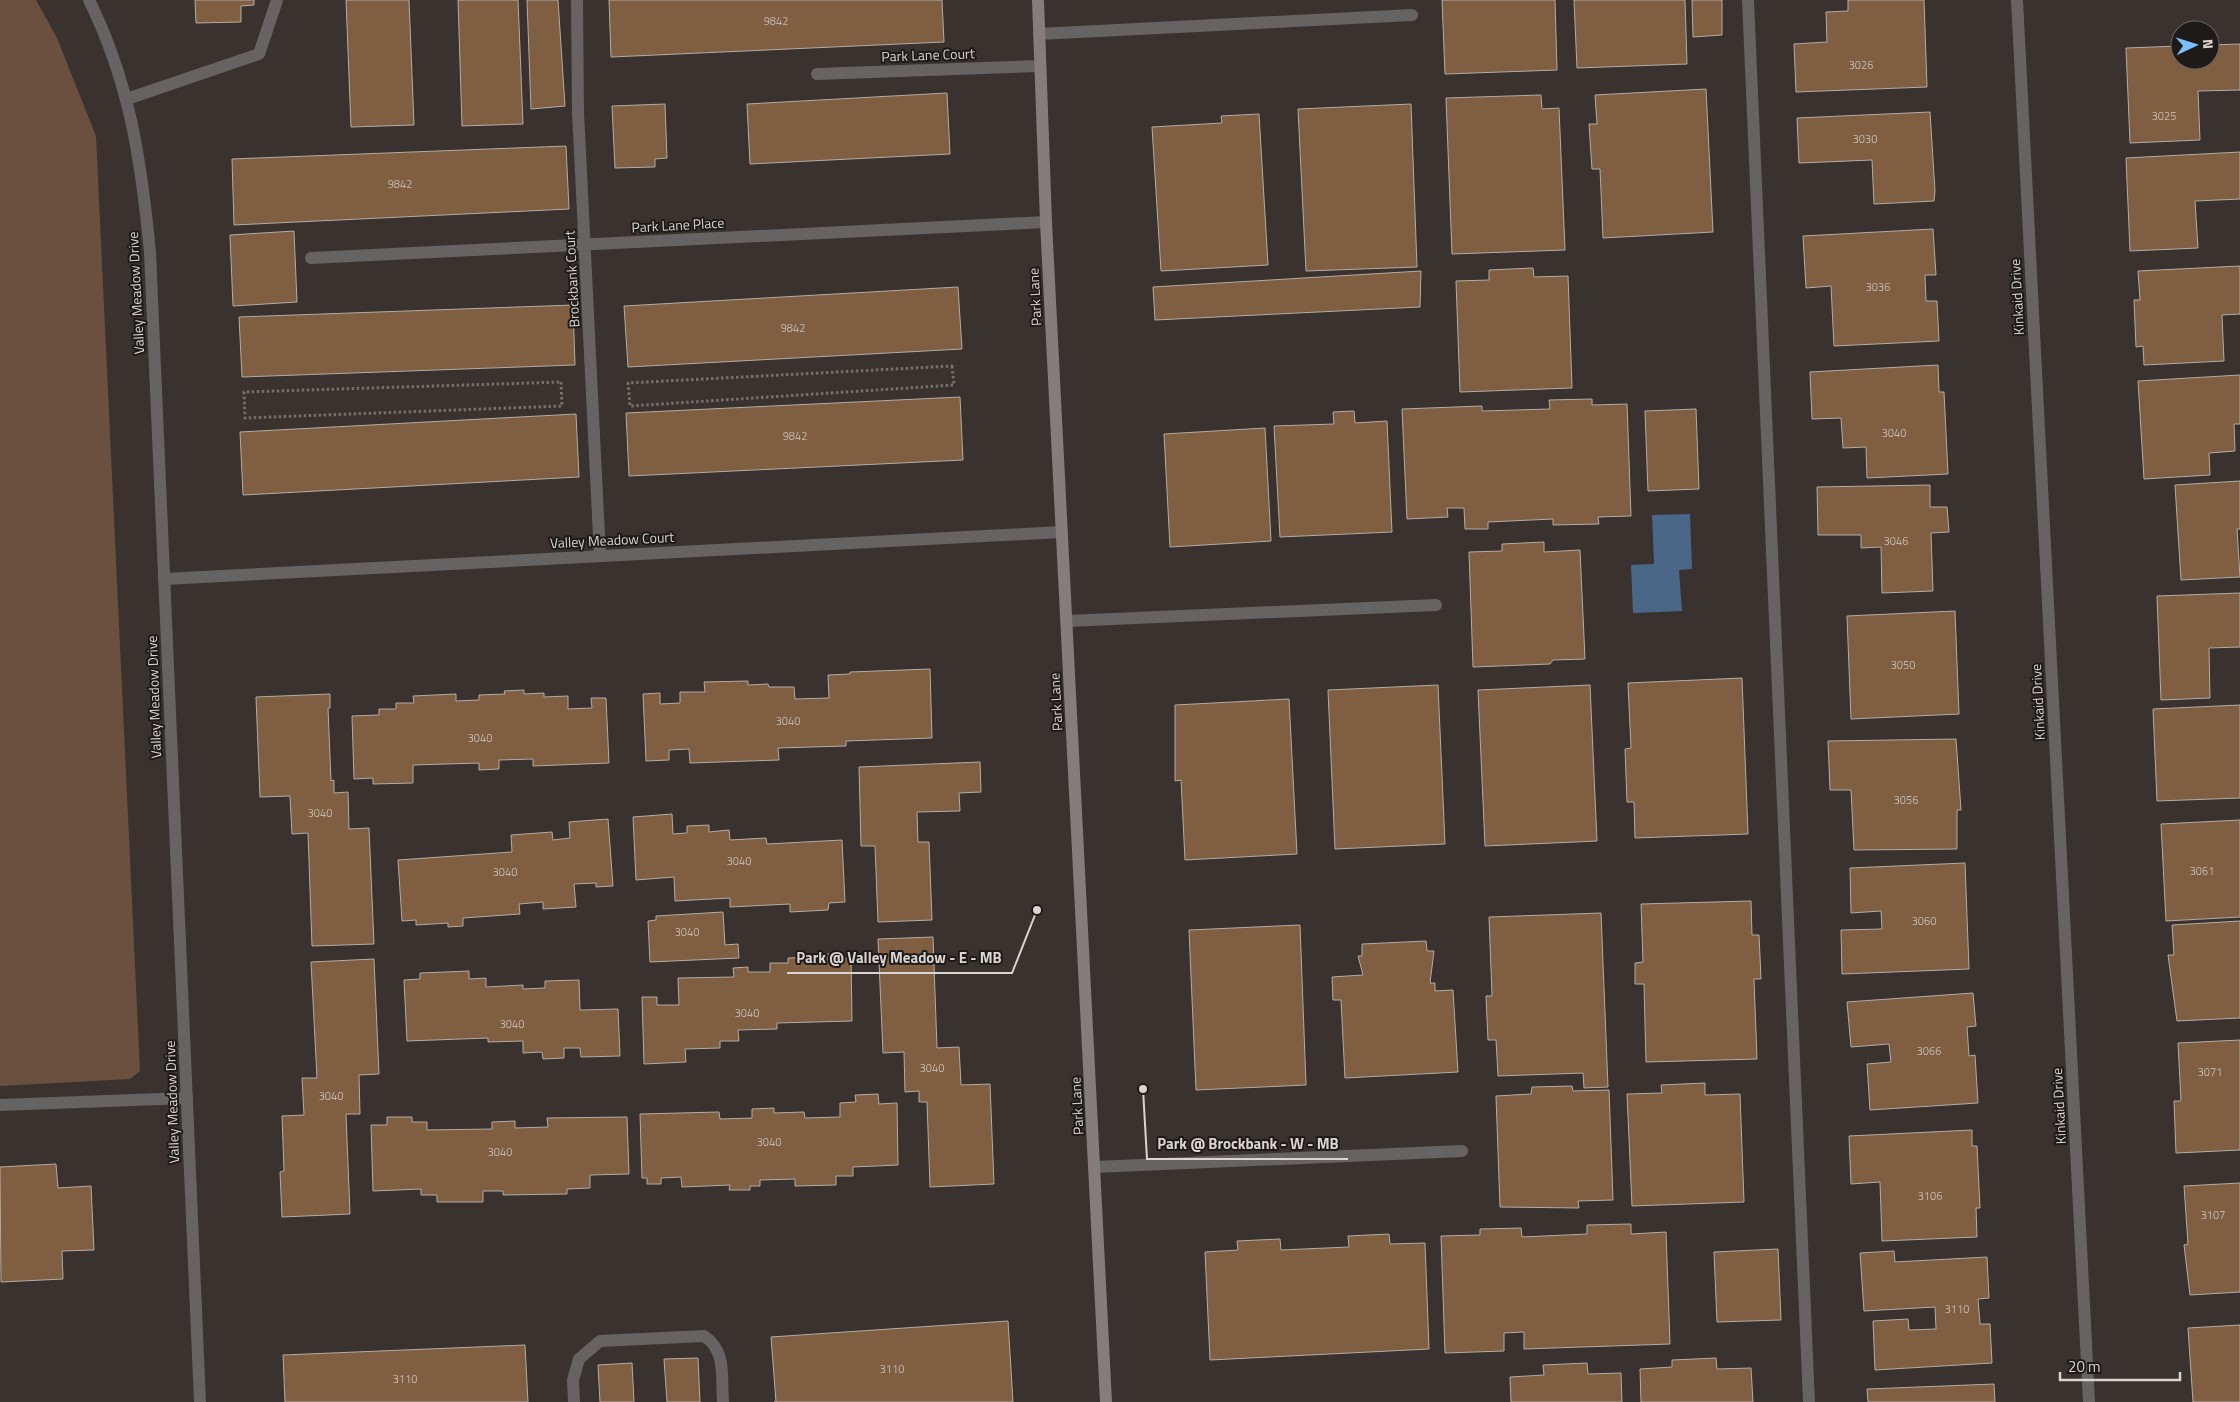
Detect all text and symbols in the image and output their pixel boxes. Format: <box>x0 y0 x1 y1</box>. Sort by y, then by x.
house number: 9842 <box>764 13 788 29</box>
north arrow <box>2170 20 2220 70</box>
text: N <box>2198 38 2219 50</box>
street label: Park Lane Court <box>881 42 975 67</box>
house number: 3026 <box>1849 57 1873 73</box>
house number: 3025 <box>2152 108 2176 124</box>
house number: 3030 <box>1853 131 1877 147</box>
house number: 9842 <box>388 176 412 192</box>
street label: Park Lane Place <box>631 212 725 237</box>
street label: Brockbank Court <box>558 230 585 328</box>
street label: Valley Meadow Drive <box>122 231 149 355</box>
street label: Kinkaid Drive <box>2004 258 2029 336</box>
street label: Park Lane <box>1022 267 1047 327</box>
house number: 3036 <box>1866 279 1890 295</box>
house number: 9842 <box>781 320 805 336</box>
house number: 3040 <box>1882 425 1906 441</box>
house number: 9842 <box>783 428 807 444</box>
street label: Valley Meadow Court <box>549 526 675 553</box>
house number: 3046 <box>1884 533 1908 549</box>
street label: Valley Meadow Drive <box>141 635 166 759</box>
house number: 3050 <box>1891 657 1915 673</box>
street label: Kinkaid Drive <box>2025 663 2050 741</box>
street label: Park Lane <box>1043 672 1068 732</box>
house number: 3040 <box>776 713 800 729</box>
house number: 3040 <box>468 730 492 746</box>
house number: 3056 <box>1894 792 1918 808</box>
house number: 3040 <box>308 805 332 821</box>
house number: 3040 <box>727 853 751 869</box>
house number: 3061 <box>2190 863 2214 879</box>
house number: 3040 <box>493 864 517 880</box>
house number: 3060 <box>1912 913 1936 929</box>
house number: 3040 <box>675 924 699 940</box>
callout: Park @ Valley Meadow - E - MB <box>787 943 1012 973</box>
text: Park @ Valley Meadow - E - MB <box>796 946 1002 969</box>
house number: 3040 <box>735 1005 759 1021</box>
house number: 3040 <box>500 1016 524 1032</box>
street label: Valley Meadow Drive <box>159 1040 184 1164</box>
house number: 3066 <box>1917 1043 1941 1059</box>
house number: 3040 <box>920 1060 944 1076</box>
house number: 3071 <box>2198 1064 2222 1080</box>
street label: Kinkaid Drive <box>2046 1067 2071 1145</box>
street label: Park Lane <box>1064 1076 1089 1136</box>
house number: 3040 <box>319 1088 343 1104</box>
callout: Park @ Brockbank - W - MB <box>1147 1129 1348 1159</box>
text: Park @ Brockbank - W - MB <box>1157 1132 1339 1155</box>
house number: 3040 <box>757 1134 781 1150</box>
house number: 3040 <box>488 1144 512 1160</box>
house number: 3106 <box>1918 1188 1942 1204</box>
house number: 3107 <box>2201 1207 2225 1223</box>
house number: 3110 <box>1945 1301 1969 1317</box>
scale bar <box>2060 1350 2180 1382</box>
text: 20 m <box>2068 1355 2101 1378</box>
house number: 3110 <box>880 1361 904 1377</box>
house number: 3110 <box>393 1371 417 1387</box>

